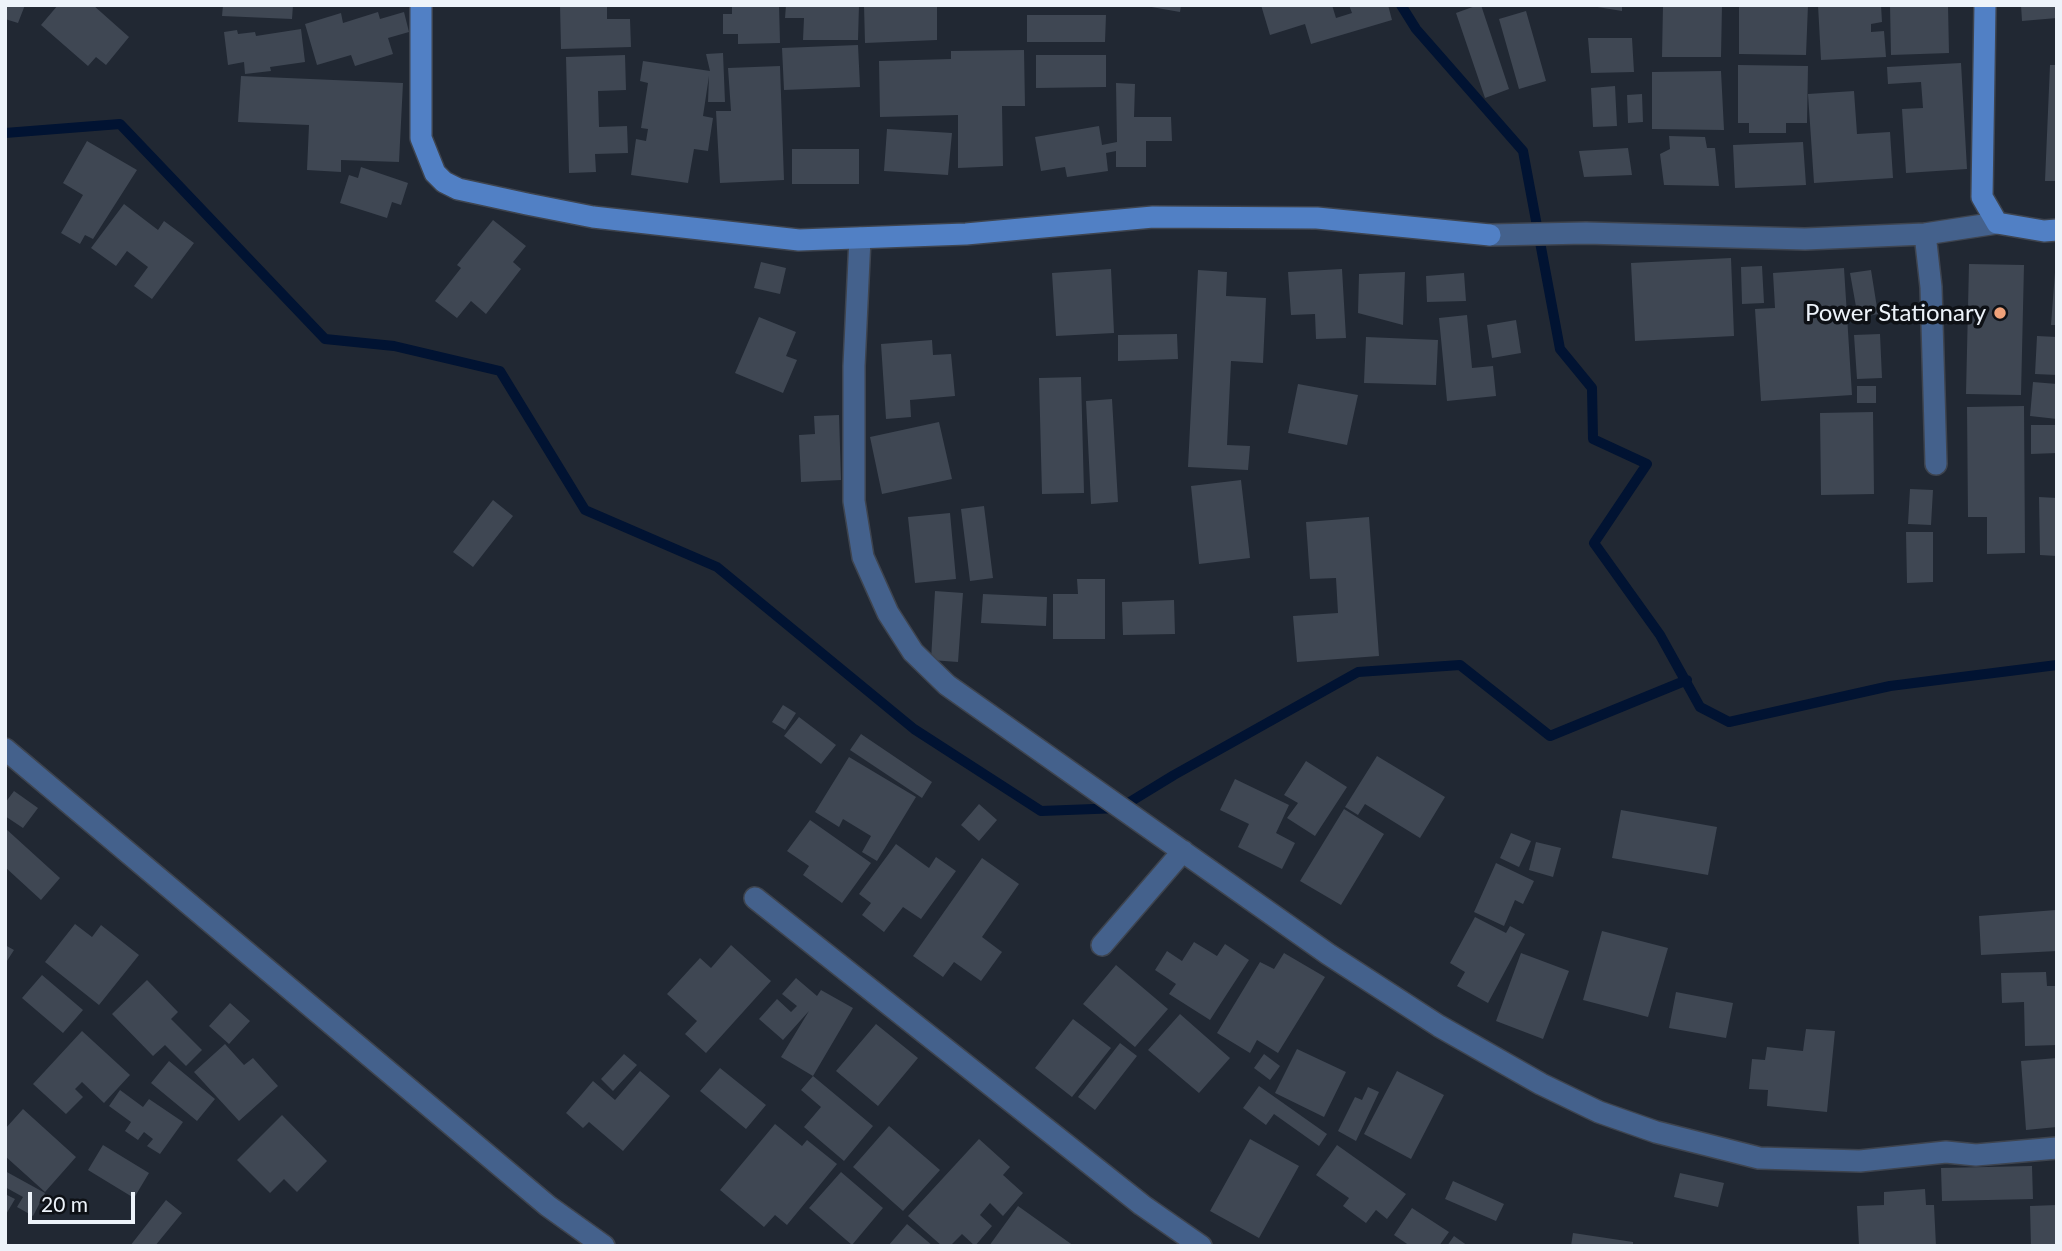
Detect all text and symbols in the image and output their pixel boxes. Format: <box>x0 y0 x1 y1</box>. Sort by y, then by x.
place label: Power Stationary <box>1805 299 1986 327</box>
marker: Power Stationary <box>1992 305 2008 321</box>
scale bar <box>32 1178 138 1222</box>
text: 20 m <box>41 1191 88 1216</box>

